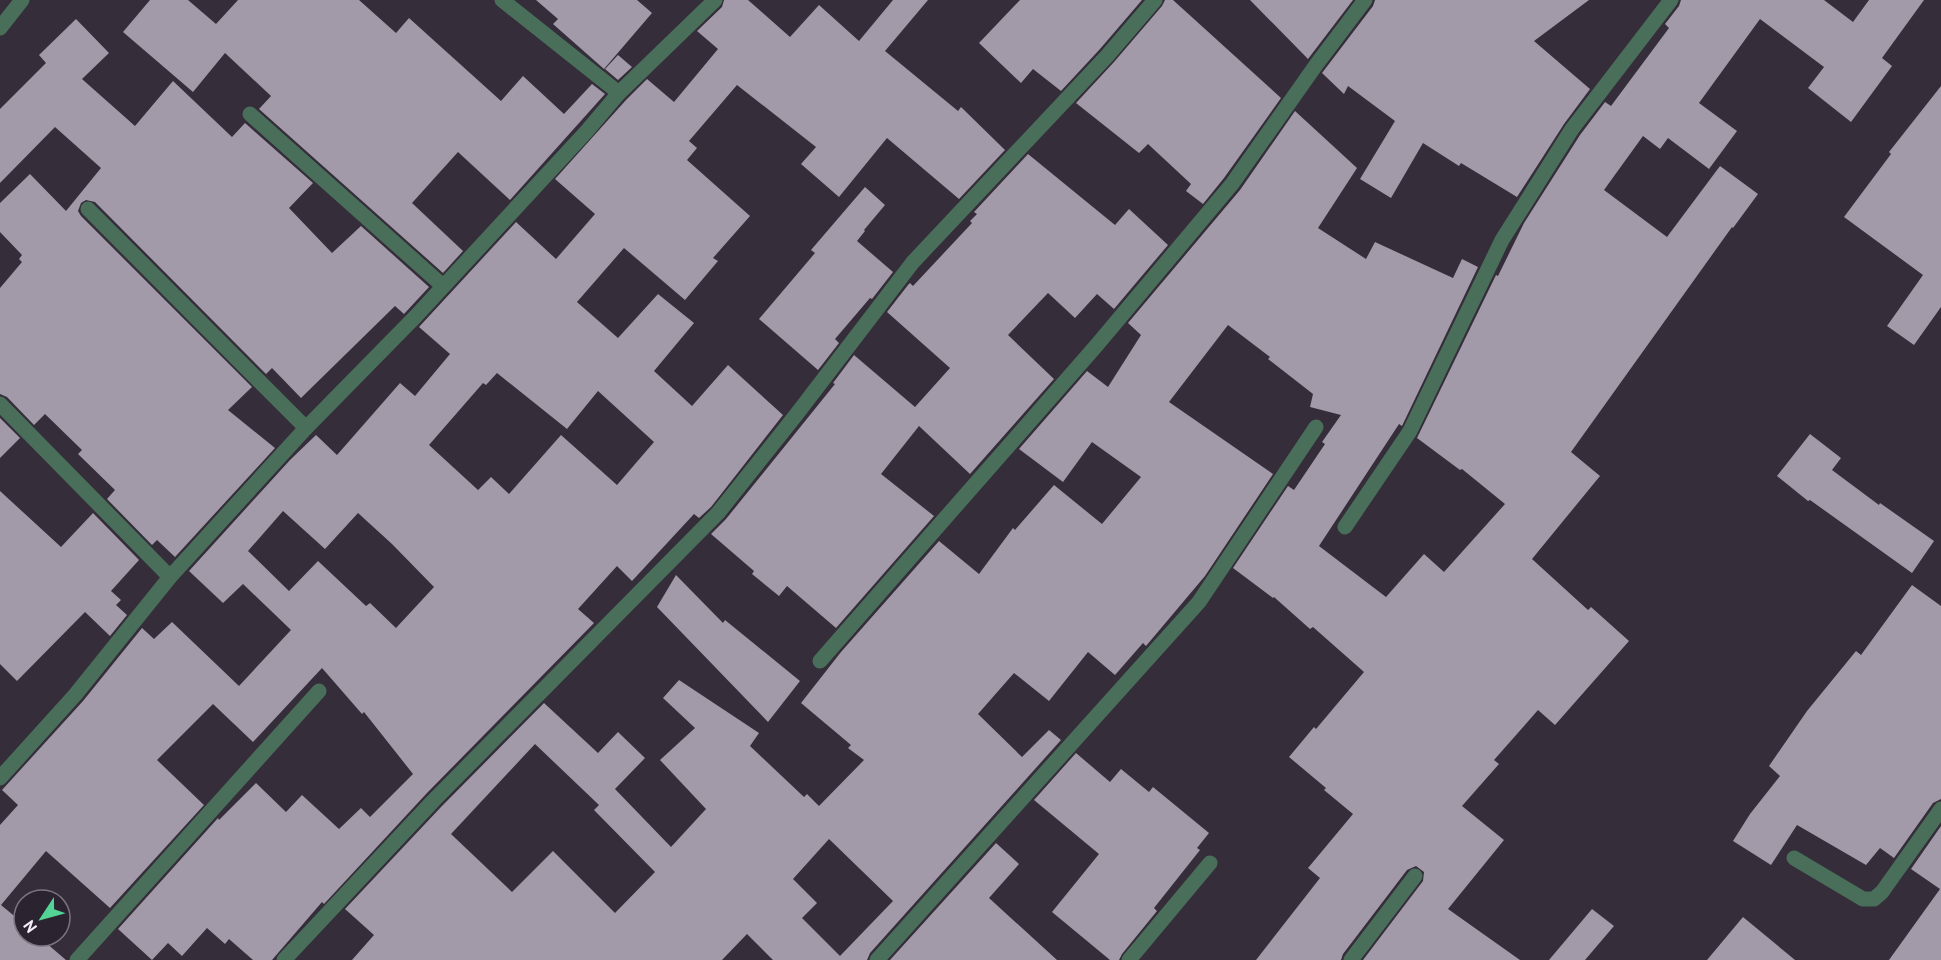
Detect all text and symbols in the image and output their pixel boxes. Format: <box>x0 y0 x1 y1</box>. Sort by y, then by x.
north arrow <box>12 888 72 948</box>
text: N <box>19 917 41 937</box>

